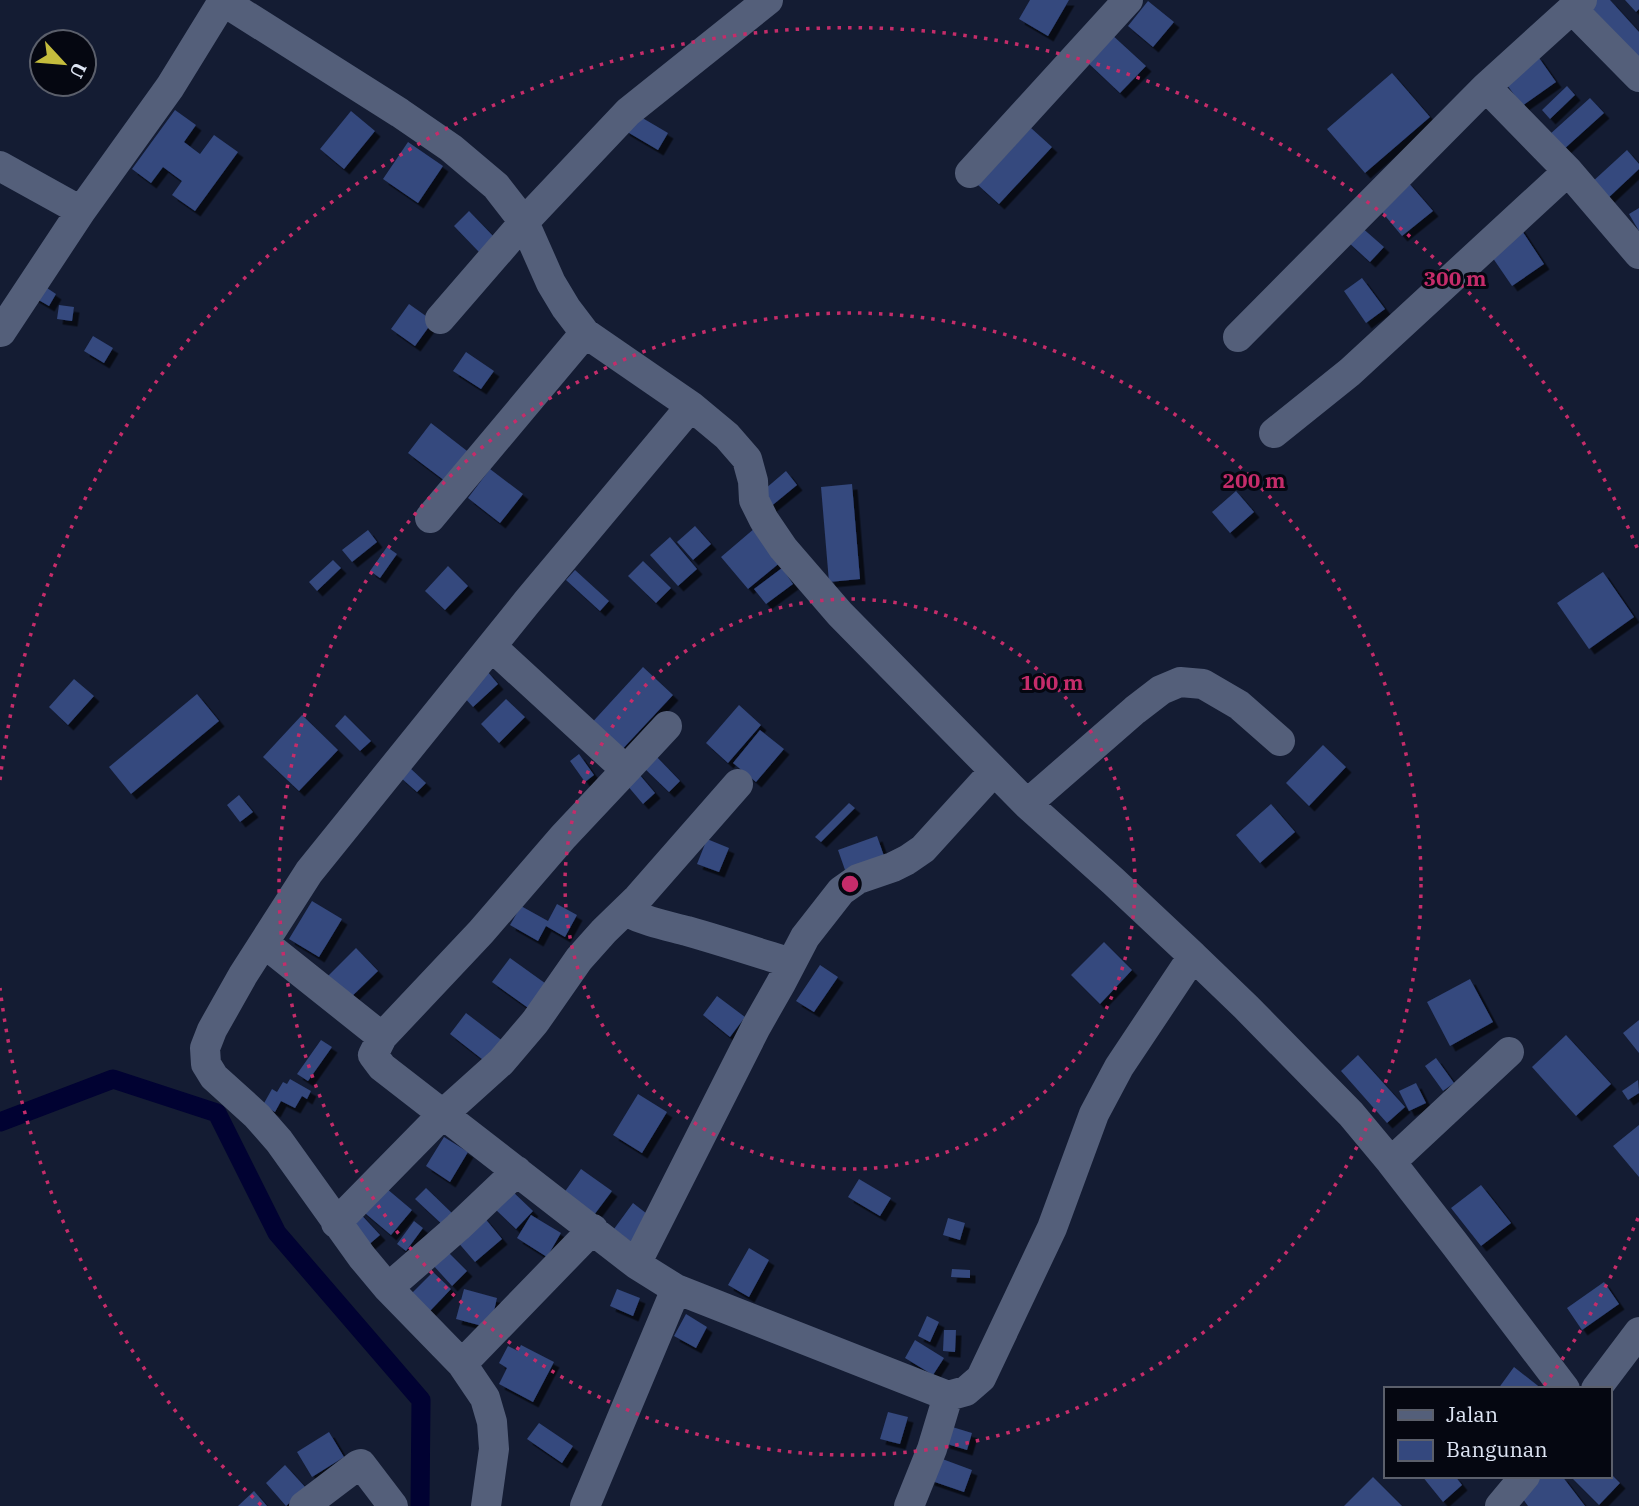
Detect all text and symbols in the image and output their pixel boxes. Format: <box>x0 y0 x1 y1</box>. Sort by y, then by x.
north arrow <box>28 28 98 98</box>
text: U <box>64 59 92 82</box>
text: 300 m <box>1423 264 1487 292</box>
text: 200 m <box>1222 466 1286 494</box>
text: 100 m <box>1020 668 1084 696</box>
centre of rings <box>838 872 862 896</box>
legend <box>1384 1387 1611 1478</box>
text: Jalan <box>1446 1400 1498 1428</box>
text: Bangunan <box>1446 1435 1548 1463</box>

